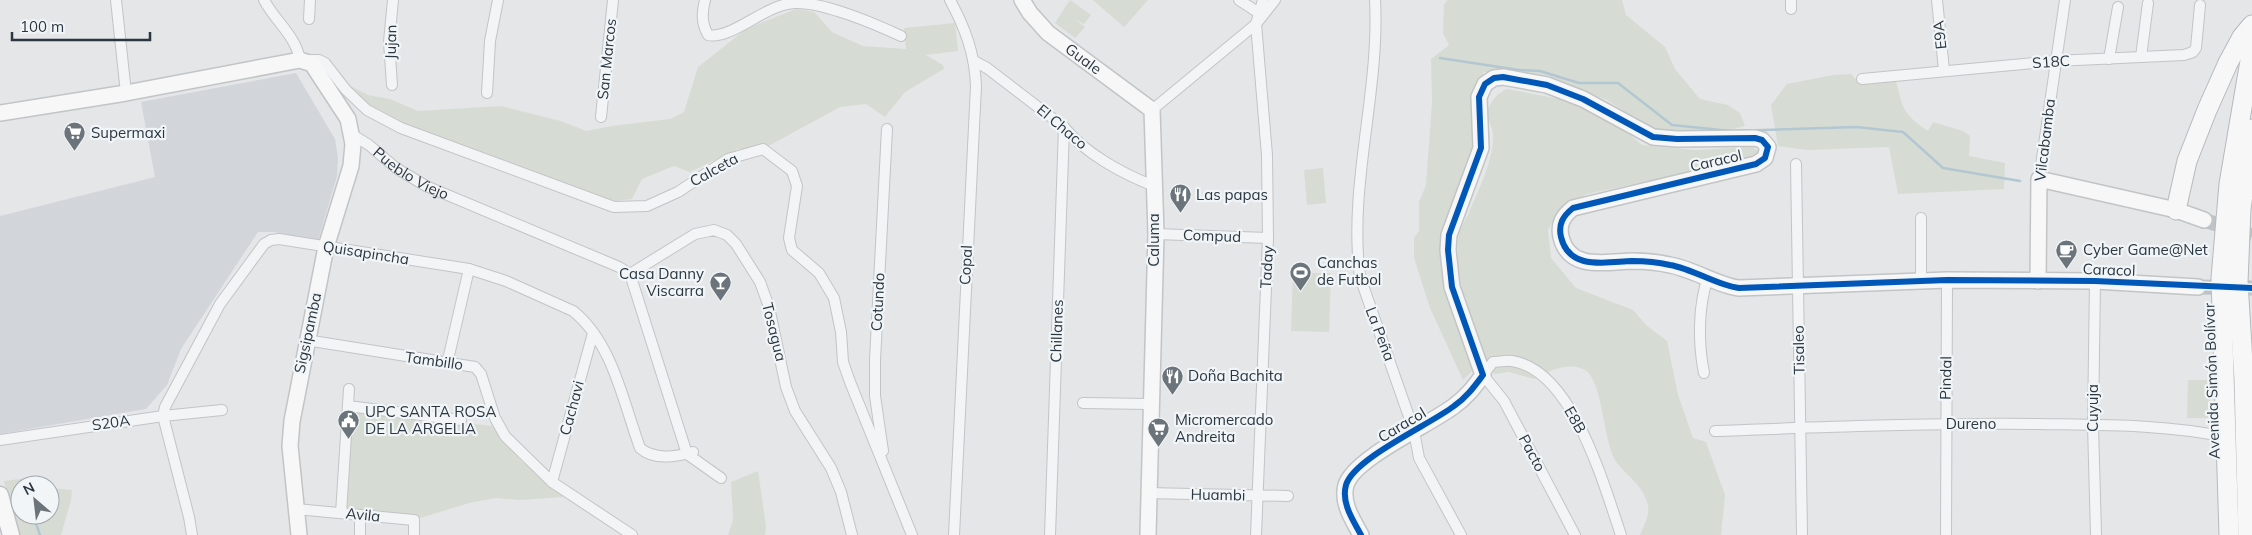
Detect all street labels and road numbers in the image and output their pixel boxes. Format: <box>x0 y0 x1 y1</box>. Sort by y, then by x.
street label: San Marcos <box>593 17 620 100</box>
street label: E9A <box>1929 20 1950 50</box>
street label: Jujan <box>381 24 400 60</box>
street label: Guale <box>1062 39 1105 78</box>
street label: S18C <box>2032 51 2070 72</box>
street label: Vilcabamba <box>2030 98 2059 182</box>
street label: El Chaco <box>1033 100 1091 153</box>
street label: Pueblo Viejo <box>369 143 452 203</box>
street label: Caracol <box>1688 145 1744 176</box>
street label: Calceta <box>686 149 741 191</box>
street label: Caluma <box>1144 213 1163 267</box>
street label: Compud <box>1183 225 1241 246</box>
street label: Quisapincha <box>322 236 410 269</box>
street label: Copal <box>955 245 976 285</box>
street label: Taday <box>1256 245 1277 289</box>
street label: Caracol <box>2082 259 2136 280</box>
street label: Cotundo <box>866 272 889 332</box>
street label: Sigsipamba <box>290 291 325 375</box>
street label: Chillanes <box>1046 299 1067 363</box>
street label: Tosagua <box>758 301 791 363</box>
street label: Avenida Simón Bolívar <box>2199 302 2224 460</box>
street label: La Peña <box>1361 304 1399 364</box>
street label: Tisaleo <box>1789 325 1808 375</box>
street label: Tambillo <box>404 347 464 374</box>
street label: Pindal <box>1936 356 1955 400</box>
street label: Cachavi <box>555 379 588 437</box>
street label: Cuyuja <box>2083 384 2102 432</box>
street label: Caracol <box>1374 403 1429 446</box>
street label: E8B <box>1560 403 1591 437</box>
street label: S20A <box>91 410 131 435</box>
street label: Dureno <box>1946 414 1996 433</box>
street label: Pacto <box>1515 431 1550 475</box>
street label: Huambi <box>1190 485 1246 504</box>
street label: Avila <box>345 503 381 526</box>

